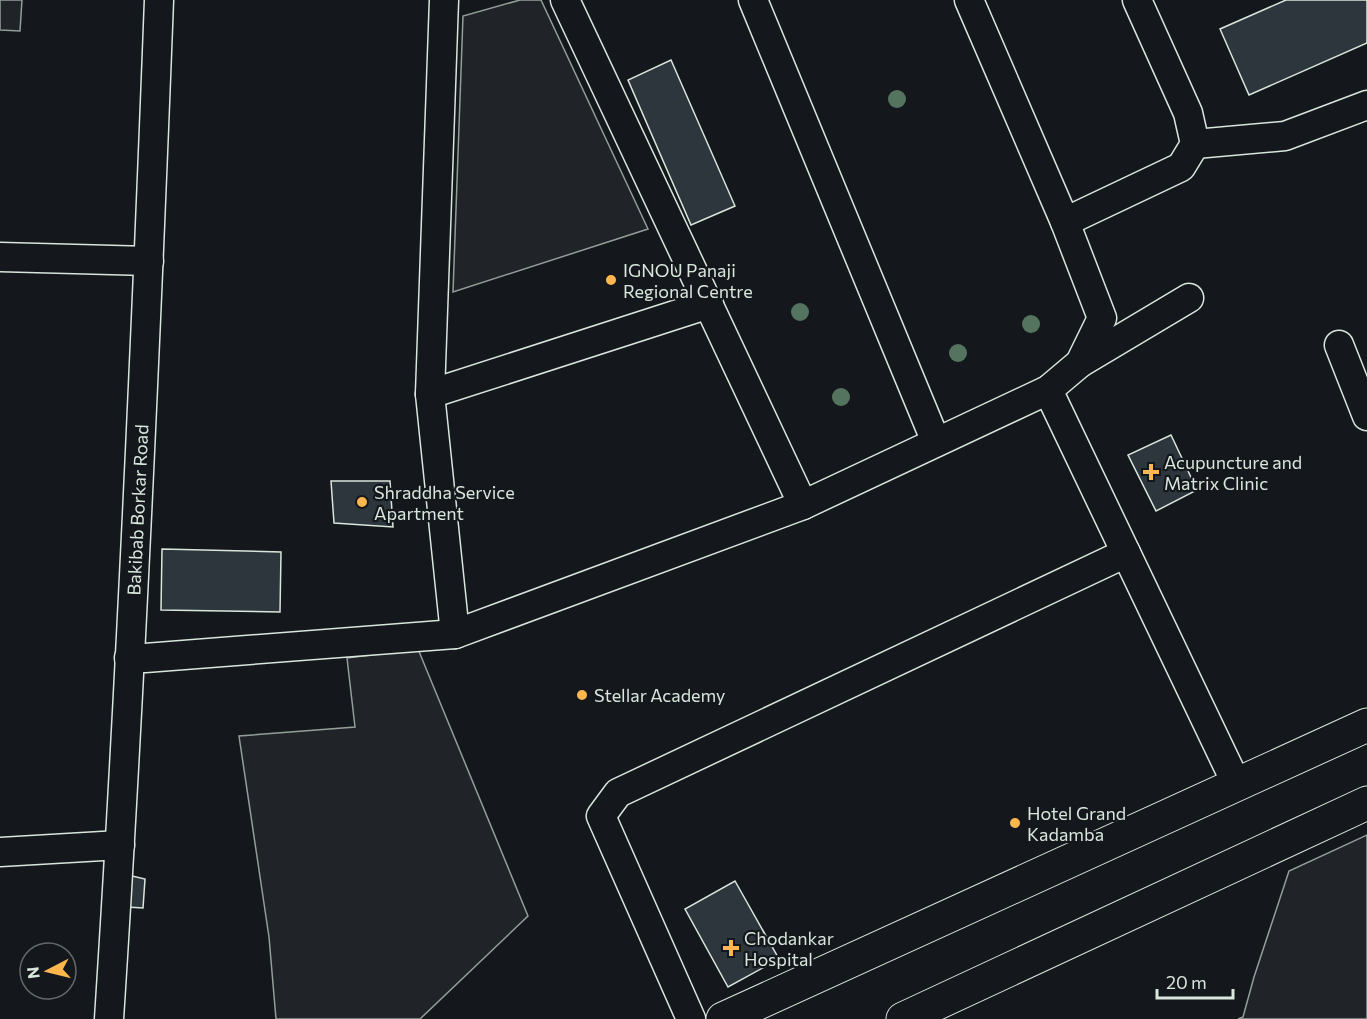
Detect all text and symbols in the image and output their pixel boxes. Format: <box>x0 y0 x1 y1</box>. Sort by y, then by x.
place label: IGNOU Panaji Regional Centre <box>623 259 753 302</box>
marker: IGNOU Panaji Regional Centre <box>604 273 618 287</box>
street label: Bakibab Borkar Road <box>122 424 152 596</box>
place label: Acupuncture and Matrix Clinic <box>1164 451 1302 494</box>
marker: Acupuncture and Matrix Clinic <box>1142 463 1160 481</box>
place label: Shraddha Service Apartment <box>374 481 515 524</box>
marker: Shraddha Service Apartment <box>355 495 369 509</box>
place label: Stellar Academy <box>594 684 725 706</box>
marker: Stellar Academy <box>575 688 589 702</box>
place label: Hotel Grand Kadamba <box>1027 802 1126 845</box>
marker: Hotel Grand Kadamba <box>1008 816 1022 830</box>
place label: Chodankar Hospital <box>744 927 834 970</box>
marker: Chodankar Hospital <box>722 939 740 957</box>
north arrow <box>18 941 78 1001</box>
scale bar <box>1157 962 1234 1000</box>
text: N <box>22 966 43 980</box>
text: 20 m <box>1166 971 1207 993</box>

